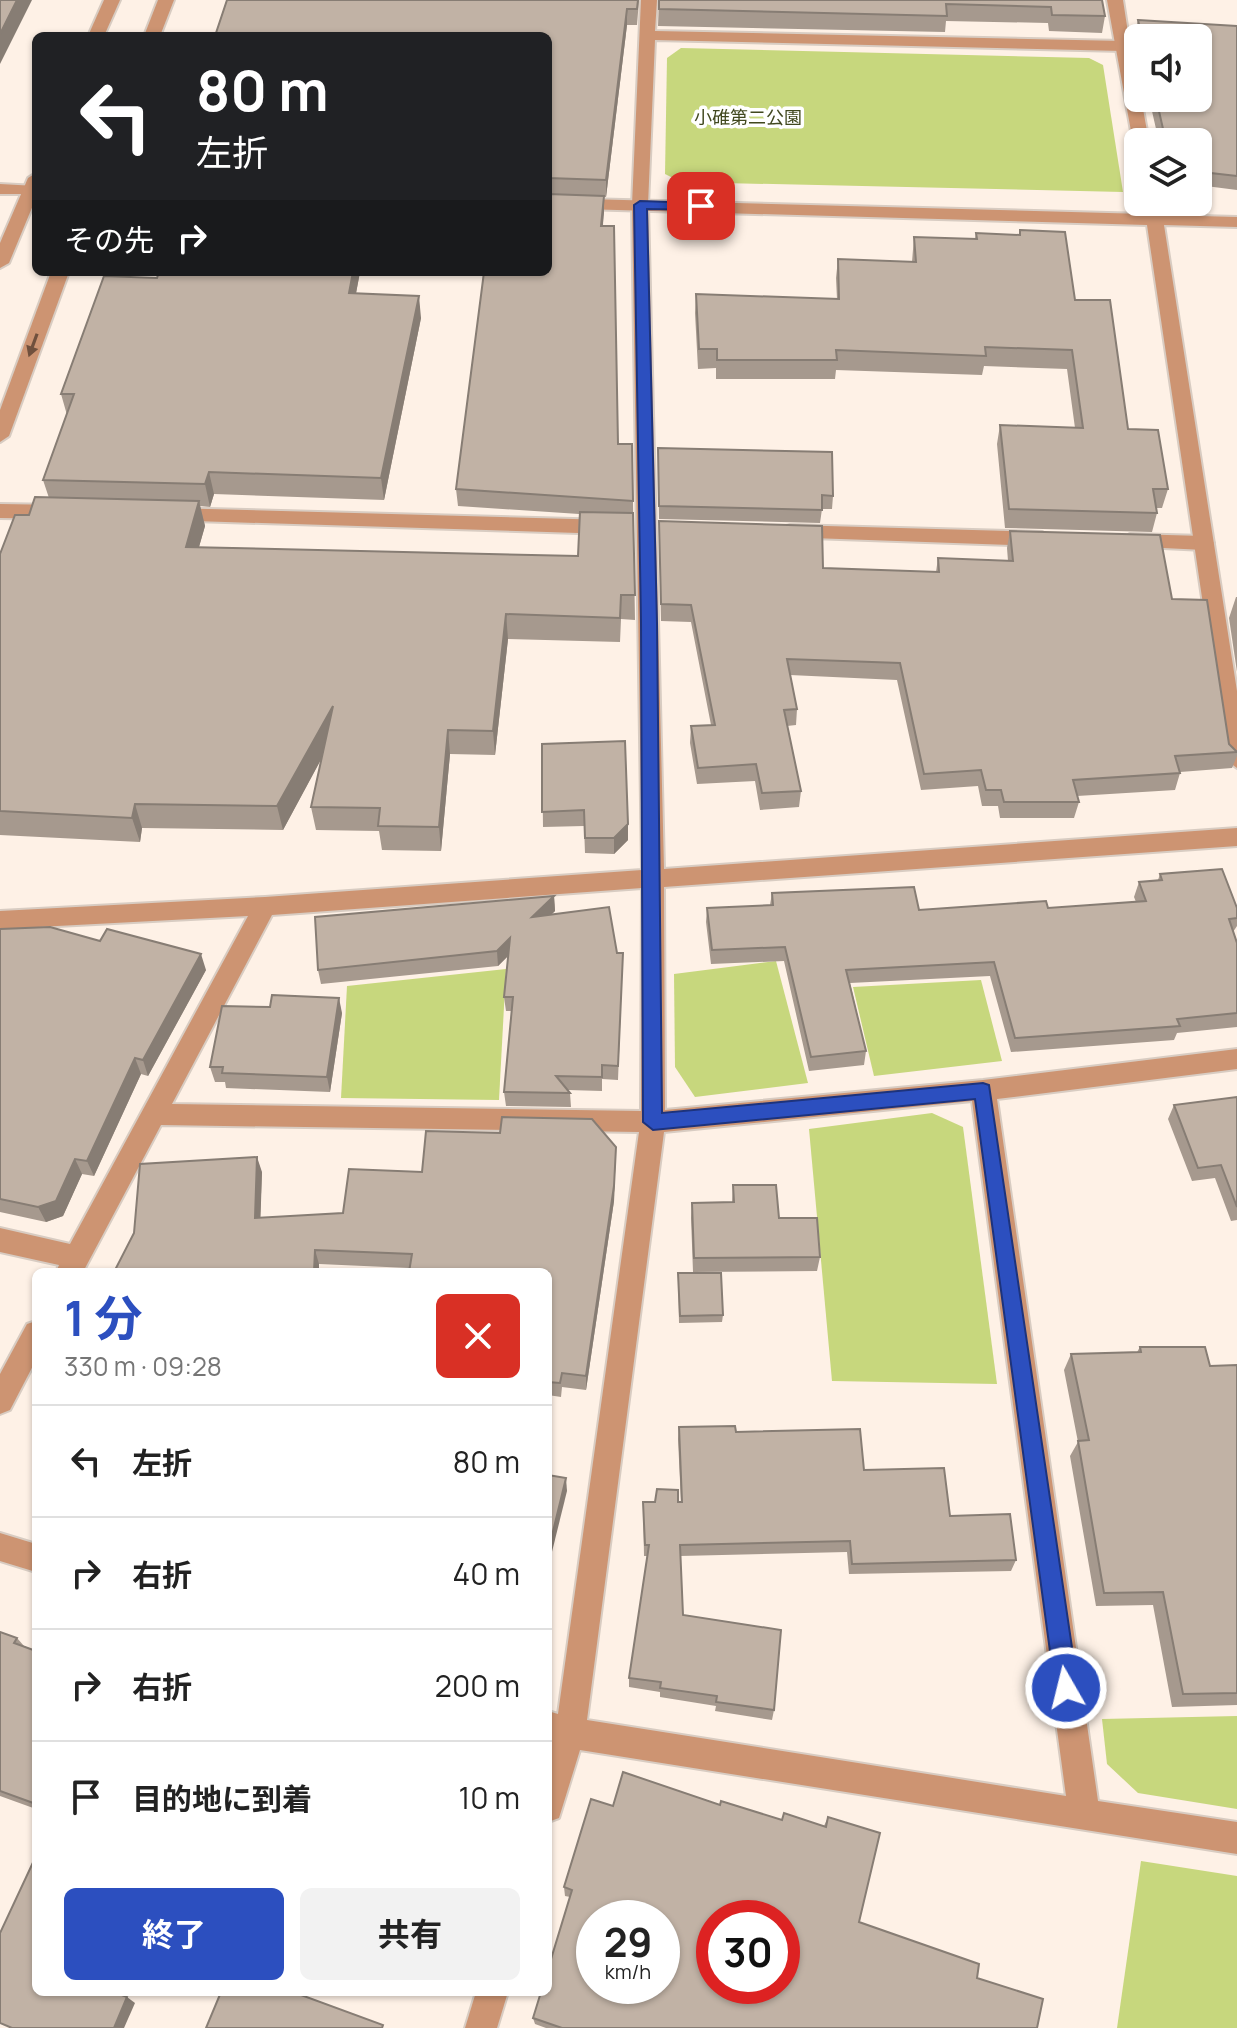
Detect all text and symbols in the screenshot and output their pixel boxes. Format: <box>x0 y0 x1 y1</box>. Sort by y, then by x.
map controls <box>1124 24 1212 216</box>
button: sound <box>1124 24 1212 112</box>
text: 80 m <box>196 51 329 128</box>
icon: left <box>64 64 168 168</box>
park label: 小碓第二公園 <box>694 105 802 129</box>
text: 左折 <box>196 128 268 177</box>
button: layers <box>1124 128 1212 216</box>
pin <box>667 172 735 240</box>
icon: arrive <box>679 184 723 228</box>
icon: right <box>170 216 214 260</box>
text: その先 <box>64 219 154 260</box>
one-way arrow <box>26 333 39 357</box>
text: 1 分 <box>64 1285 143 1350</box>
button: close <box>436 1294 520 1378</box>
text: 330 m · 09:28 <box>64 1348 222 1384</box>
icon: left <box>64 1439 108 1483</box>
text: 80 m <box>453 1441 520 1482</box>
text: 左折 <box>132 1442 192 1483</box>
icon: right <box>64 1551 108 1595</box>
text: 40 m <box>453 1553 520 1594</box>
text: 右折 <box>132 1554 192 1595</box>
position arrow <box>1024 1646 1108 1730</box>
icon: right <box>64 1663 108 1707</box>
text: 200 m <box>435 1665 520 1706</box>
text: 右折 <box>132 1666 192 1707</box>
icon: arrive <box>64 1775 108 1819</box>
text: 10 m <box>459 1777 520 1818</box>
text: 目的地に到着 <box>132 1778 312 1819</box>
button: 終了 <box>64 1888 284 1980</box>
button: 共有 <box>300 1888 520 1980</box>
speed limit sign: 30 <box>696 1900 800 2004</box>
text: 29 <box>604 1914 652 1969</box>
text: km/h <box>605 1958 651 1985</box>

